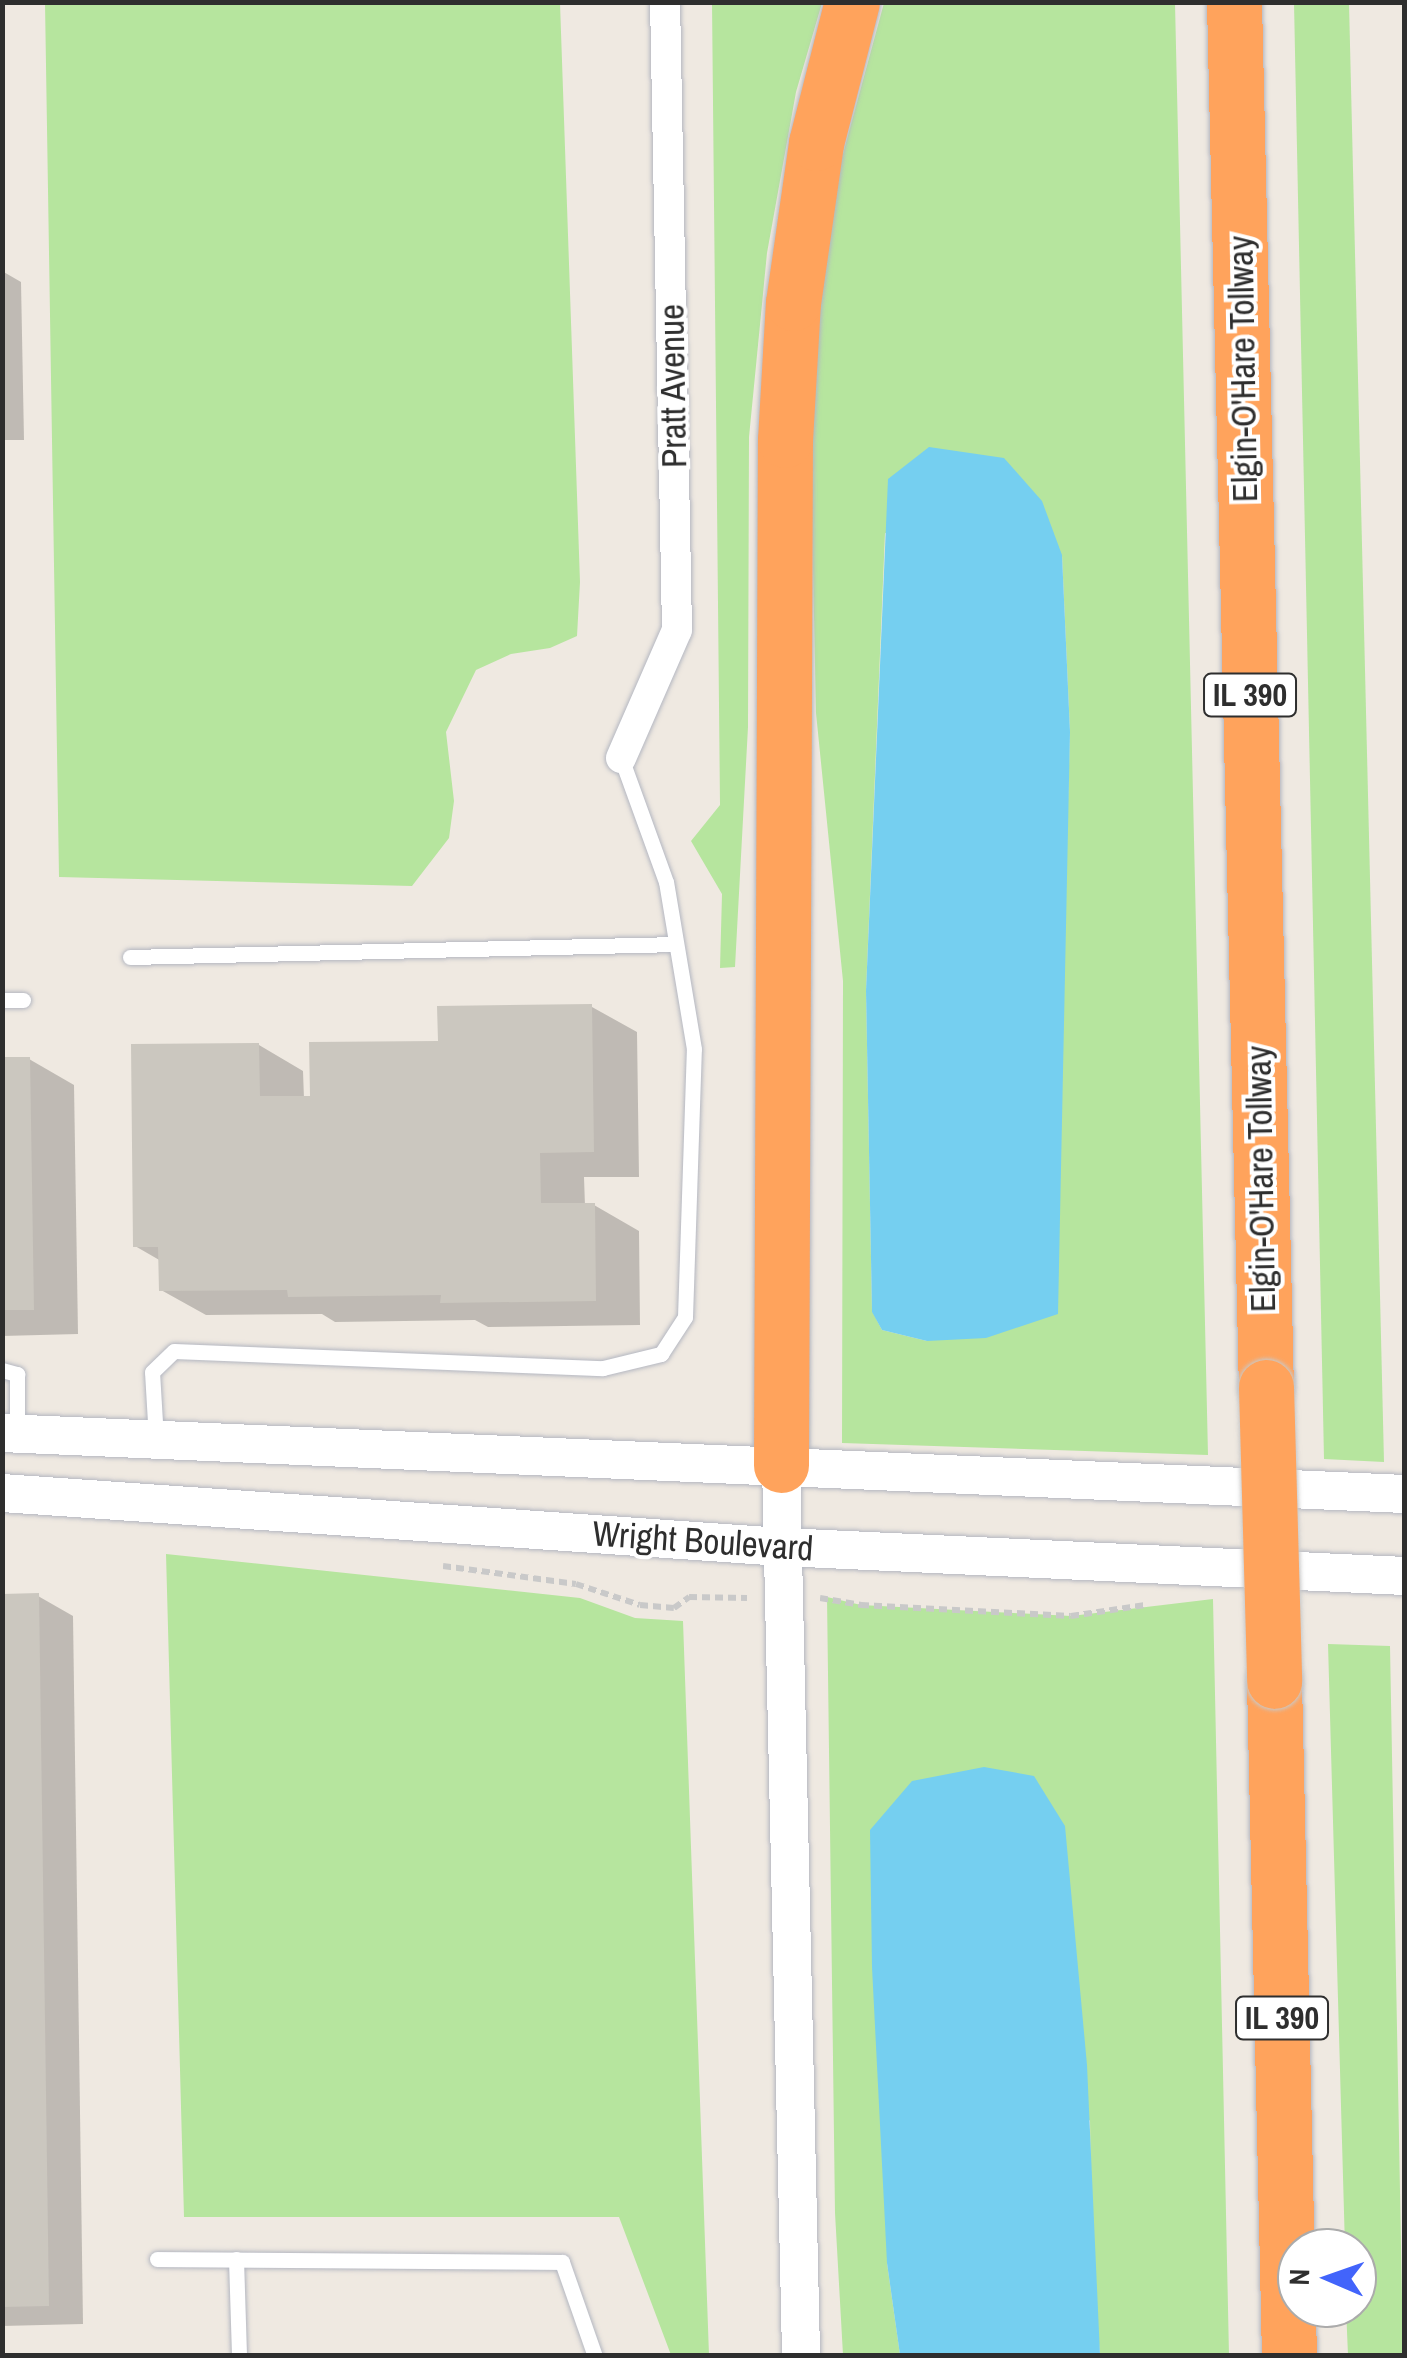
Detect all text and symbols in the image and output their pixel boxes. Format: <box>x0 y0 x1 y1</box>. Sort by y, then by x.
street label: Elgin-O'Hare Tollway <box>1220 235 1266 503</box>
street label: Pratt Avenue <box>651 303 695 469</box>
road number: IL 390 <box>1202 668 1298 722</box>
street label: Elgin-O'Hare Tollway <box>1238 1045 1284 1313</box>
street label: Wright Boulevard <box>591 1512 815 1570</box>
road number: IL 390 <box>1234 1991 1330 2045</box>
north arrow <box>1277 2228 1377 2328</box>
text: N <box>1280 2268 1318 2286</box>

